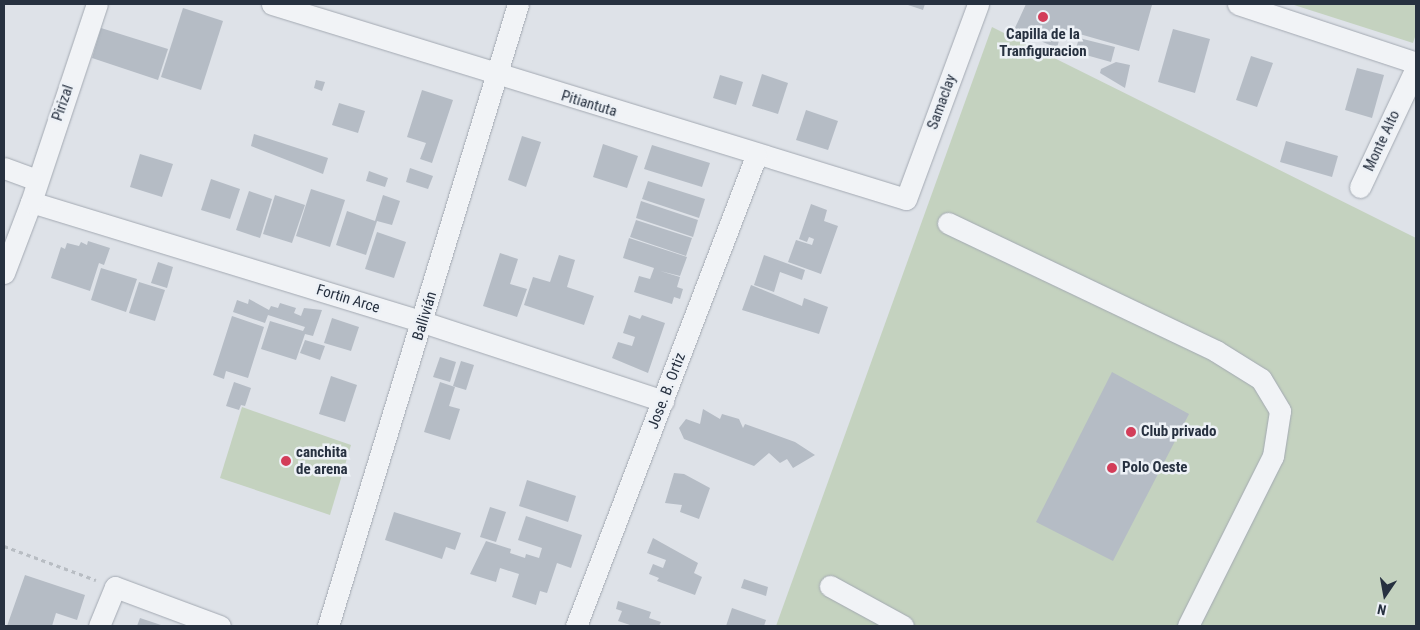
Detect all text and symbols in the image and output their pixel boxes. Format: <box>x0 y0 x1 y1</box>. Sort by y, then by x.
marker: Capilla de la Tranfiguracion <box>1037 11 1049 23</box>
place label: Capilla de la Tranfiguracion <box>999 25 1087 60</box>
street label: Samaclay <box>924 72 960 132</box>
street label: Pirizal <box>48 83 78 123</box>
street label: Pitiantuta <box>559 87 619 121</box>
street label: Monte Alto <box>1360 108 1404 174</box>
street label: Fortin Arce <box>314 281 382 317</box>
street label: Ballivián <box>409 289 441 343</box>
street label: Jose. B. Ortiz <box>644 350 690 432</box>
place label: Club privado <box>1141 423 1216 441</box>
marker: Club privado <box>1125 426 1137 438</box>
place label: canchita de arena <box>296 443 348 478</box>
marker: canchita de arena <box>280 455 292 467</box>
place label: Polo Oeste <box>1122 459 1187 477</box>
marker: Polo Oeste <box>1106 462 1118 474</box>
north arrow <box>1360 570 1410 620</box>
text: N <box>1376 601 1388 618</box>

